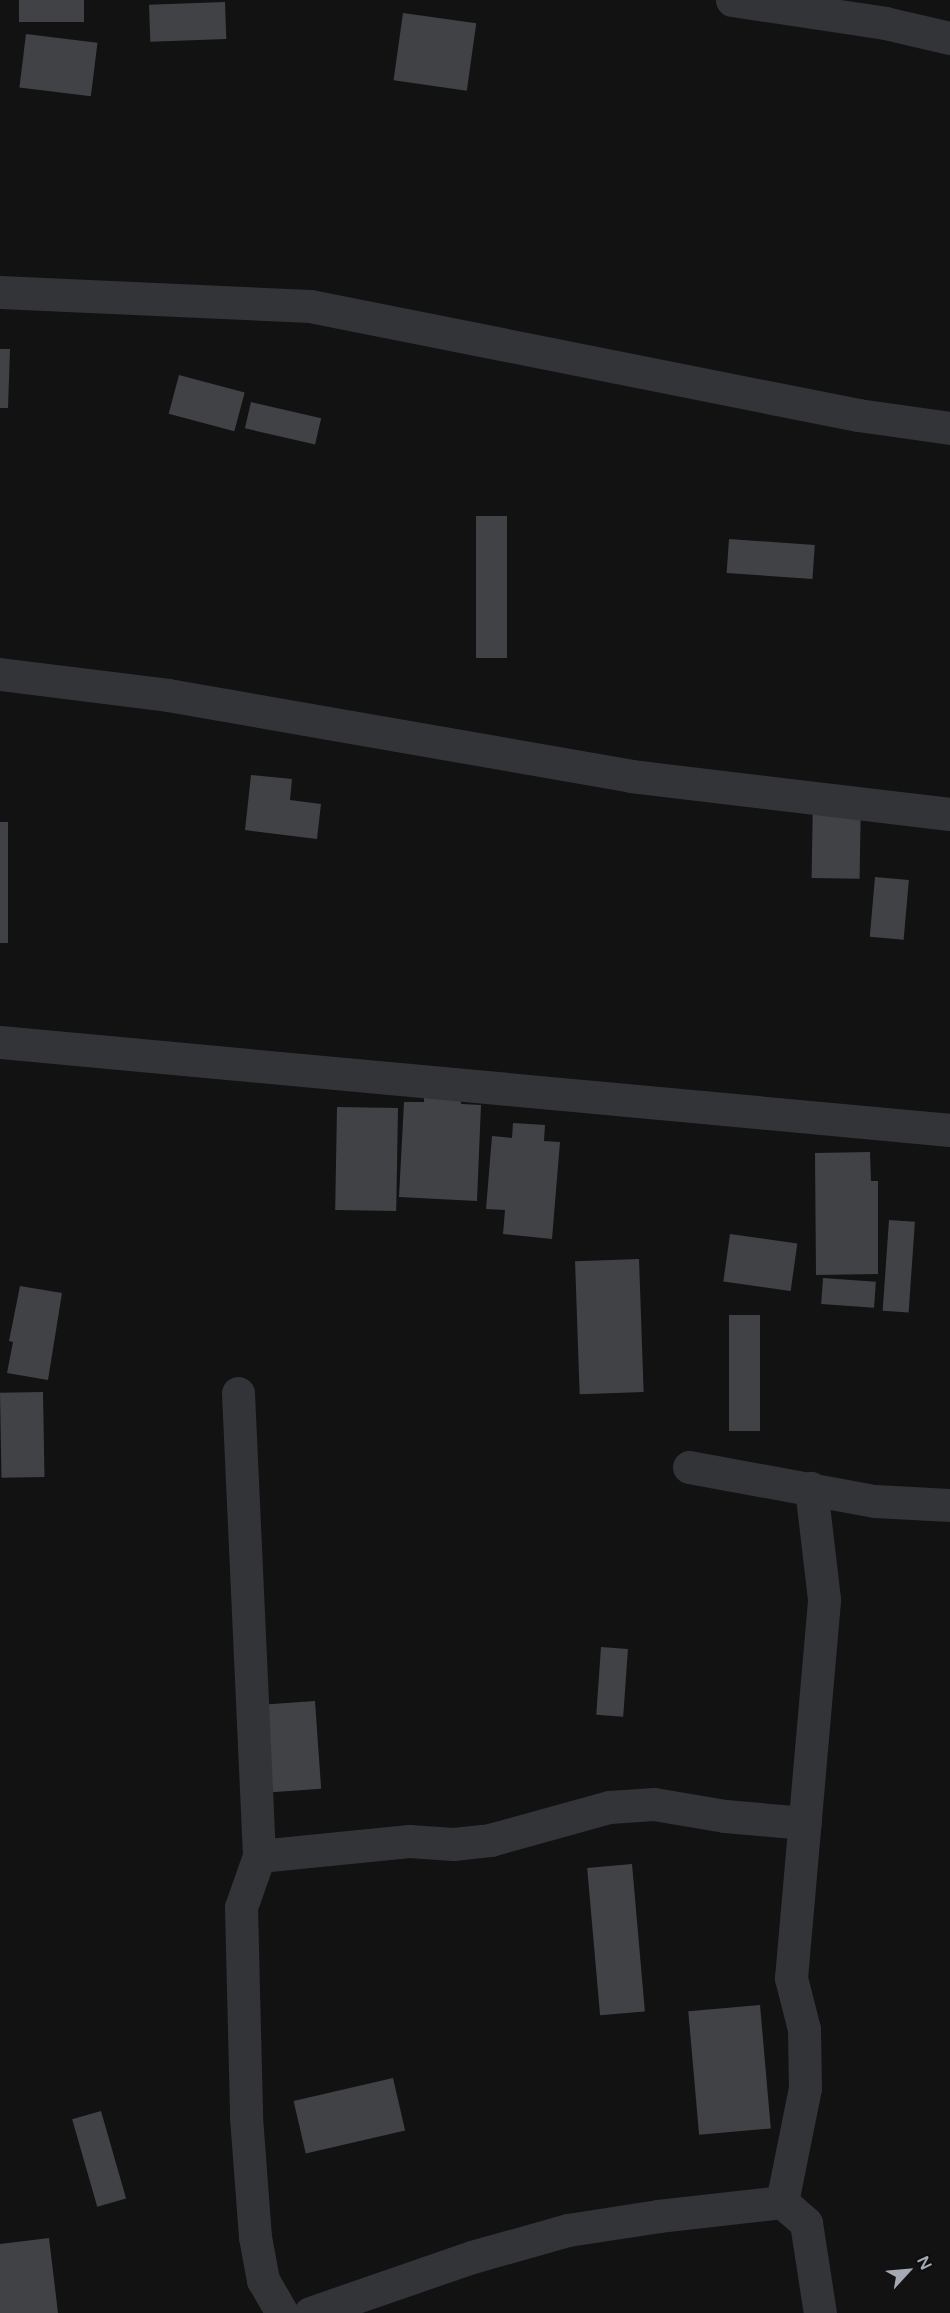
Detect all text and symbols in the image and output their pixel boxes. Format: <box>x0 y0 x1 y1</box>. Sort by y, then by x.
north arrow <box>878 2241 938 2301</box>
text: N <box>912 2253 936 2273</box>

